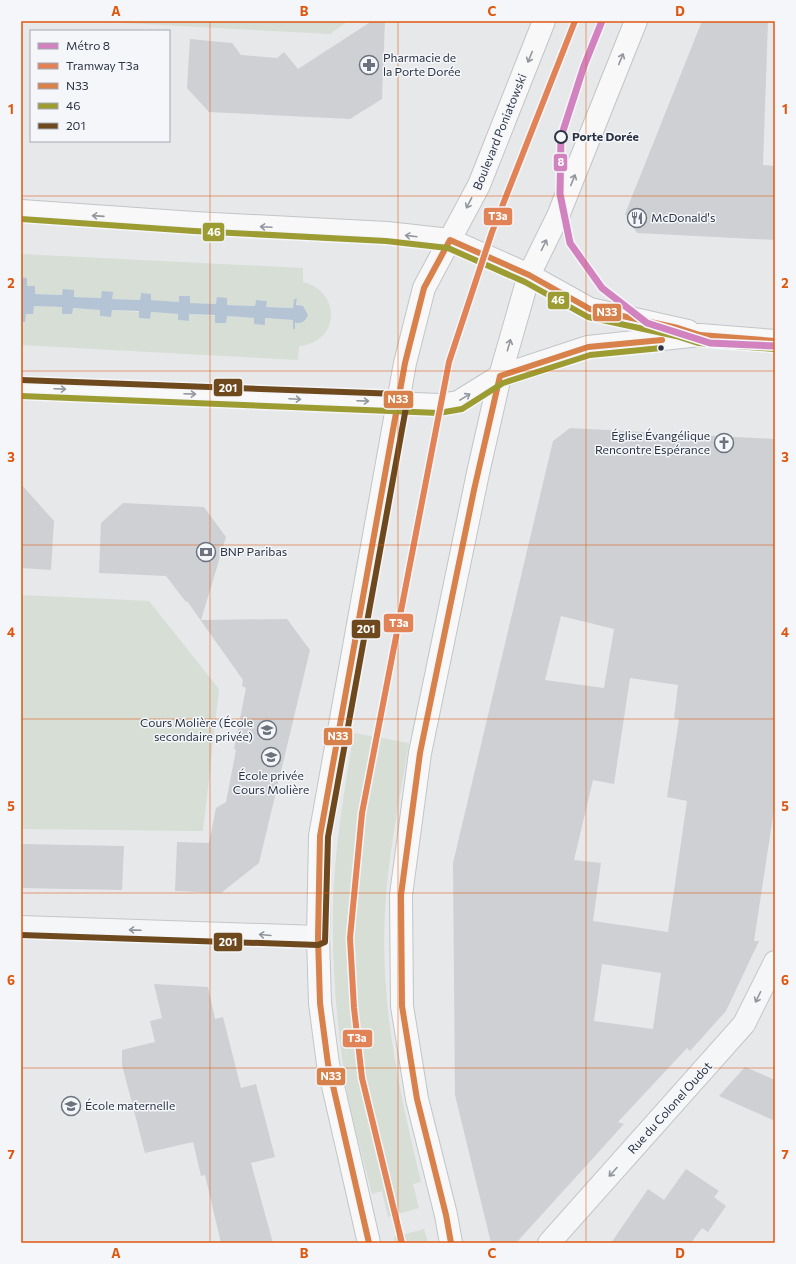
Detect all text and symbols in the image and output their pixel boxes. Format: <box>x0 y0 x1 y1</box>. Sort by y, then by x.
text: A <box>111 3 121 19</box>
text: B <box>300 3 309 19</box>
text: C <box>488 3 497 19</box>
text: D <box>675 3 685 19</box>
legend <box>30 30 170 142</box>
text: Métro 8 <box>66 38 110 52</box>
place label: Pharmacie de la Porte Dorée <box>383 50 461 78</box>
one-way arrow <box>525 51 533 63</box>
one-way arrow <box>617 53 625 65</box>
pharmacy icon: Pharmacie de la Porte Dorée <box>358 54 380 76</box>
text: Tramway T3a <box>66 58 139 72</box>
street label: Boulevard Poniatowski <box>469 71 529 192</box>
text: N33 <box>66 78 89 92</box>
text: 46 <box>66 98 80 112</box>
text: 1 <box>8 101 14 117</box>
text: 1 <box>782 101 788 117</box>
text: 201 <box>66 118 86 132</box>
place label: Porte Dorée <box>572 129 639 143</box>
marker: Porte Dorée <box>554 130 568 144</box>
line badge: 8 <box>553 153 568 172</box>
text: 8 <box>558 155 565 168</box>
one-way arrow <box>569 174 577 186</box>
one-way arrow <box>465 197 473 209</box>
line badge: T3a <box>483 207 513 226</box>
restaurant icon: McDonald's <box>626 207 648 229</box>
text: T3a <box>488 209 508 222</box>
place label: McDonald's <box>651 210 715 224</box>
one-way arrow <box>92 213 105 220</box>
line badge: 46 <box>202 222 225 242</box>
one-way arrow <box>260 224 273 231</box>
text: 46 <box>207 225 221 238</box>
one-way arrow <box>405 232 418 239</box>
one-way arrow <box>541 240 548 252</box>
text: 2 <box>7 275 15 291</box>
text: 2 <box>781 275 789 291</box>
line badge: 46 <box>547 291 570 310</box>
text: 46 <box>551 293 565 306</box>
line badge: N33 <box>592 303 622 322</box>
text: N33 <box>597 305 618 318</box>
one-way arrow <box>506 338 513 351</box>
unlabelled marker <box>656 343 666 353</box>
line badge: 201 <box>213 378 243 397</box>
text: 201 <box>219 381 237 394</box>
one-way arrow <box>53 386 66 393</box>
one-way arrow <box>183 390 196 398</box>
line badge: N33 <box>383 390 414 409</box>
text: N33 <box>388 392 409 405</box>
one-way arrow <box>459 393 471 401</box>
one-way arrow <box>288 395 301 402</box>
one-way arrow <box>356 397 369 405</box>
place label: Église Évangélique Rencontre Espérance <box>595 428 710 456</box>
church icon: Église Évangélique Rencontre Espérance <box>713 432 735 454</box>
text: 3 <box>7 449 15 465</box>
text: 3 <box>781 449 789 465</box>
bank icon: BNP Paribas <box>195 541 217 563</box>
place label: BNP Paribas <box>220 544 287 558</box>
line badge: T3a <box>383 613 414 633</box>
text: T3a <box>389 616 409 629</box>
line badge: 201 <box>351 619 381 639</box>
text: 201 <box>357 622 375 635</box>
text: 4 <box>7 624 15 640</box>
text: 4 <box>781 624 789 640</box>
place label: Cours Molière (École secondaire privée) <box>140 715 253 743</box>
school or university icon: Cours Molière (École secondaire privée) <box>256 719 278 741</box>
line badge: N33 <box>323 727 353 746</box>
text: N33 <box>328 729 349 742</box>
school or university icon: École privée Cours Molière <box>260 746 282 768</box>
place label: École privée Cours Molière <box>233 768 309 796</box>
text: 5 <box>7 798 15 814</box>
text: 5 <box>781 798 789 814</box>
one-way arrow <box>129 926 142 934</box>
one-way arrow <box>259 931 272 938</box>
line badge: 201 <box>213 932 243 952</box>
text: 201 <box>219 935 237 948</box>
text: 6 <box>7 972 15 988</box>
text: 6 <box>781 972 789 988</box>
one-way arrow <box>754 991 761 1003</box>
line badge: T3a <box>342 1029 373 1048</box>
text: T3a <box>347 1031 367 1044</box>
street label: Rue du Colonel Oudot <box>624 1058 714 1156</box>
line badge: N33 <box>316 1067 346 1086</box>
text: N33 <box>321 1069 342 1082</box>
school or university icon: École maternelle <box>60 1095 82 1117</box>
place label: École maternelle <box>85 1098 175 1112</box>
text: 7 <box>7 1146 15 1162</box>
text: 7 <box>781 1146 789 1162</box>
one-way arrow <box>608 1166 617 1177</box>
text: A <box>111 1245 121 1261</box>
text: B <box>300 1245 309 1261</box>
text: C <box>488 1245 497 1261</box>
text: D <box>675 1245 685 1261</box>

